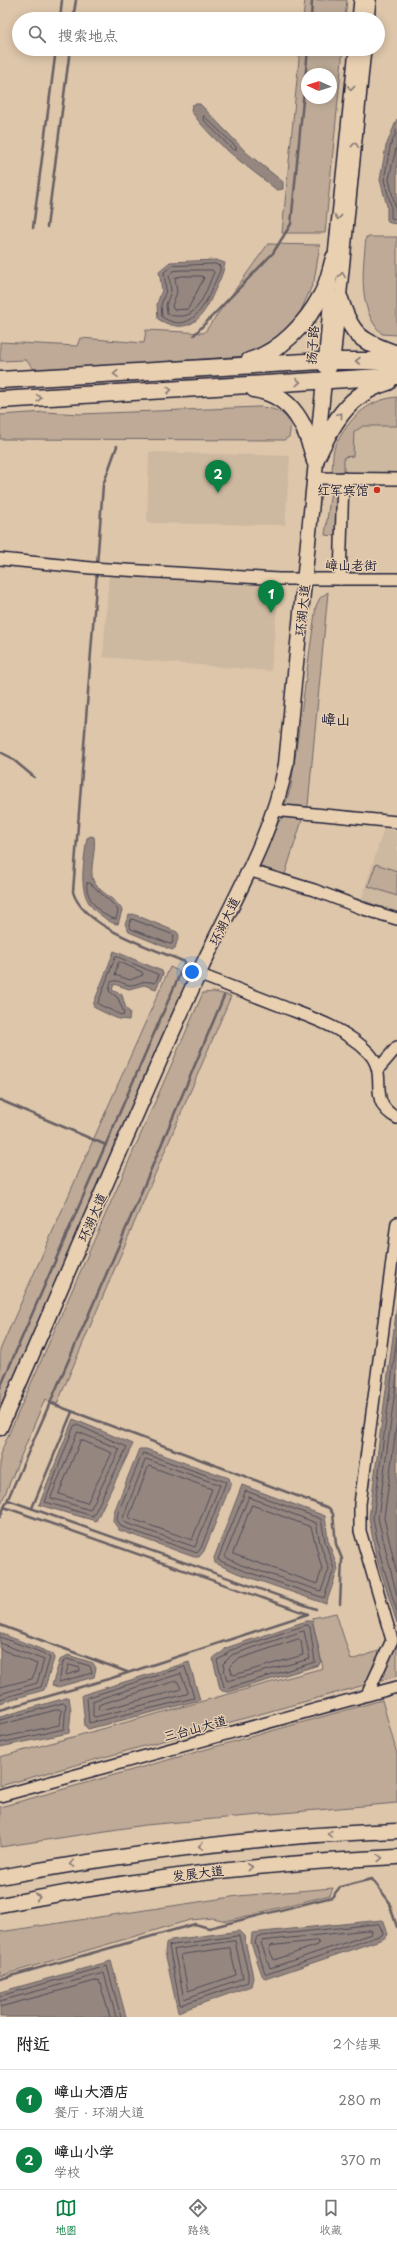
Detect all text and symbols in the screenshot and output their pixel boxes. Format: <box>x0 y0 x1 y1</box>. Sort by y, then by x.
search box <box>12 12 385 56</box>
icon: search <box>26 23 48 45</box>
text: 搜索地点 <box>58 23 118 46</box>
north arrow <box>301 68 337 104</box>
one-way arrow <box>347 85 356 91</box>
one-way arrow <box>350 142 359 148</box>
one-way arrow <box>333 214 342 220</box>
one-way arrow <box>338 272 347 278</box>
street label: 扬子路 <box>301 325 322 365</box>
one-way arrow <box>355 357 361 365</box>
one-way arrow <box>113 369 119 378</box>
one-way arrow <box>295 378 301 386</box>
one-way arrow <box>166 385 172 394</box>
one-way arrow <box>36 393 42 402</box>
one-way arrow <box>336 412 343 419</box>
pin: 2 <box>205 460 231 493</box>
place label: 红军宾馆 <box>317 480 369 499</box>
marker: 红军宾馆 <box>372 485 382 495</box>
street label: 嶂山老街 <box>325 555 377 574</box>
pin: 1 <box>258 580 284 613</box>
street label: 环湖大道 <box>289 583 314 637</box>
district label: 嶂山 <box>321 707 351 730</box>
street label: 环湖大道 <box>204 893 243 948</box>
your location <box>182 962 202 982</box>
street label: 环湖大道 <box>72 1189 111 1244</box>
street label: 三台山大道 <box>161 1710 229 1745</box>
one-way arrow <box>327 1830 333 1839</box>
one-way arrow <box>198 1842 204 1851</box>
one-way arrow <box>377 1853 383 1862</box>
one-way arrow <box>69 1859 75 1868</box>
street label: 发展大道 <box>171 1860 225 1885</box>
one-way arrow <box>247 1863 253 1872</box>
one-way arrow <box>35 1894 41 1902</box>
text: 附近 <box>16 2030 50 2056</box>
text: 2个结果 <box>333 2034 381 2053</box>
text: 嶂山大酒店 <box>54 2079 129 2102</box>
text: 1 <box>26 2090 32 2109</box>
text: 280 m <box>339 2090 381 2109</box>
text: 餐厅 · 环湖大道 <box>54 2102 144 2121</box>
text: 嶂山小学 <box>54 2139 114 2162</box>
text: 2 <box>24 2150 34 2169</box>
text: 370 m <box>340 2150 381 2169</box>
text: 学校 <box>54 2162 80 2181</box>
tab: 地图 <box>55 2197 77 2238</box>
tab: 路线 <box>187 2197 209 2238</box>
tab: 收藏 <box>320 2197 342 2238</box>

